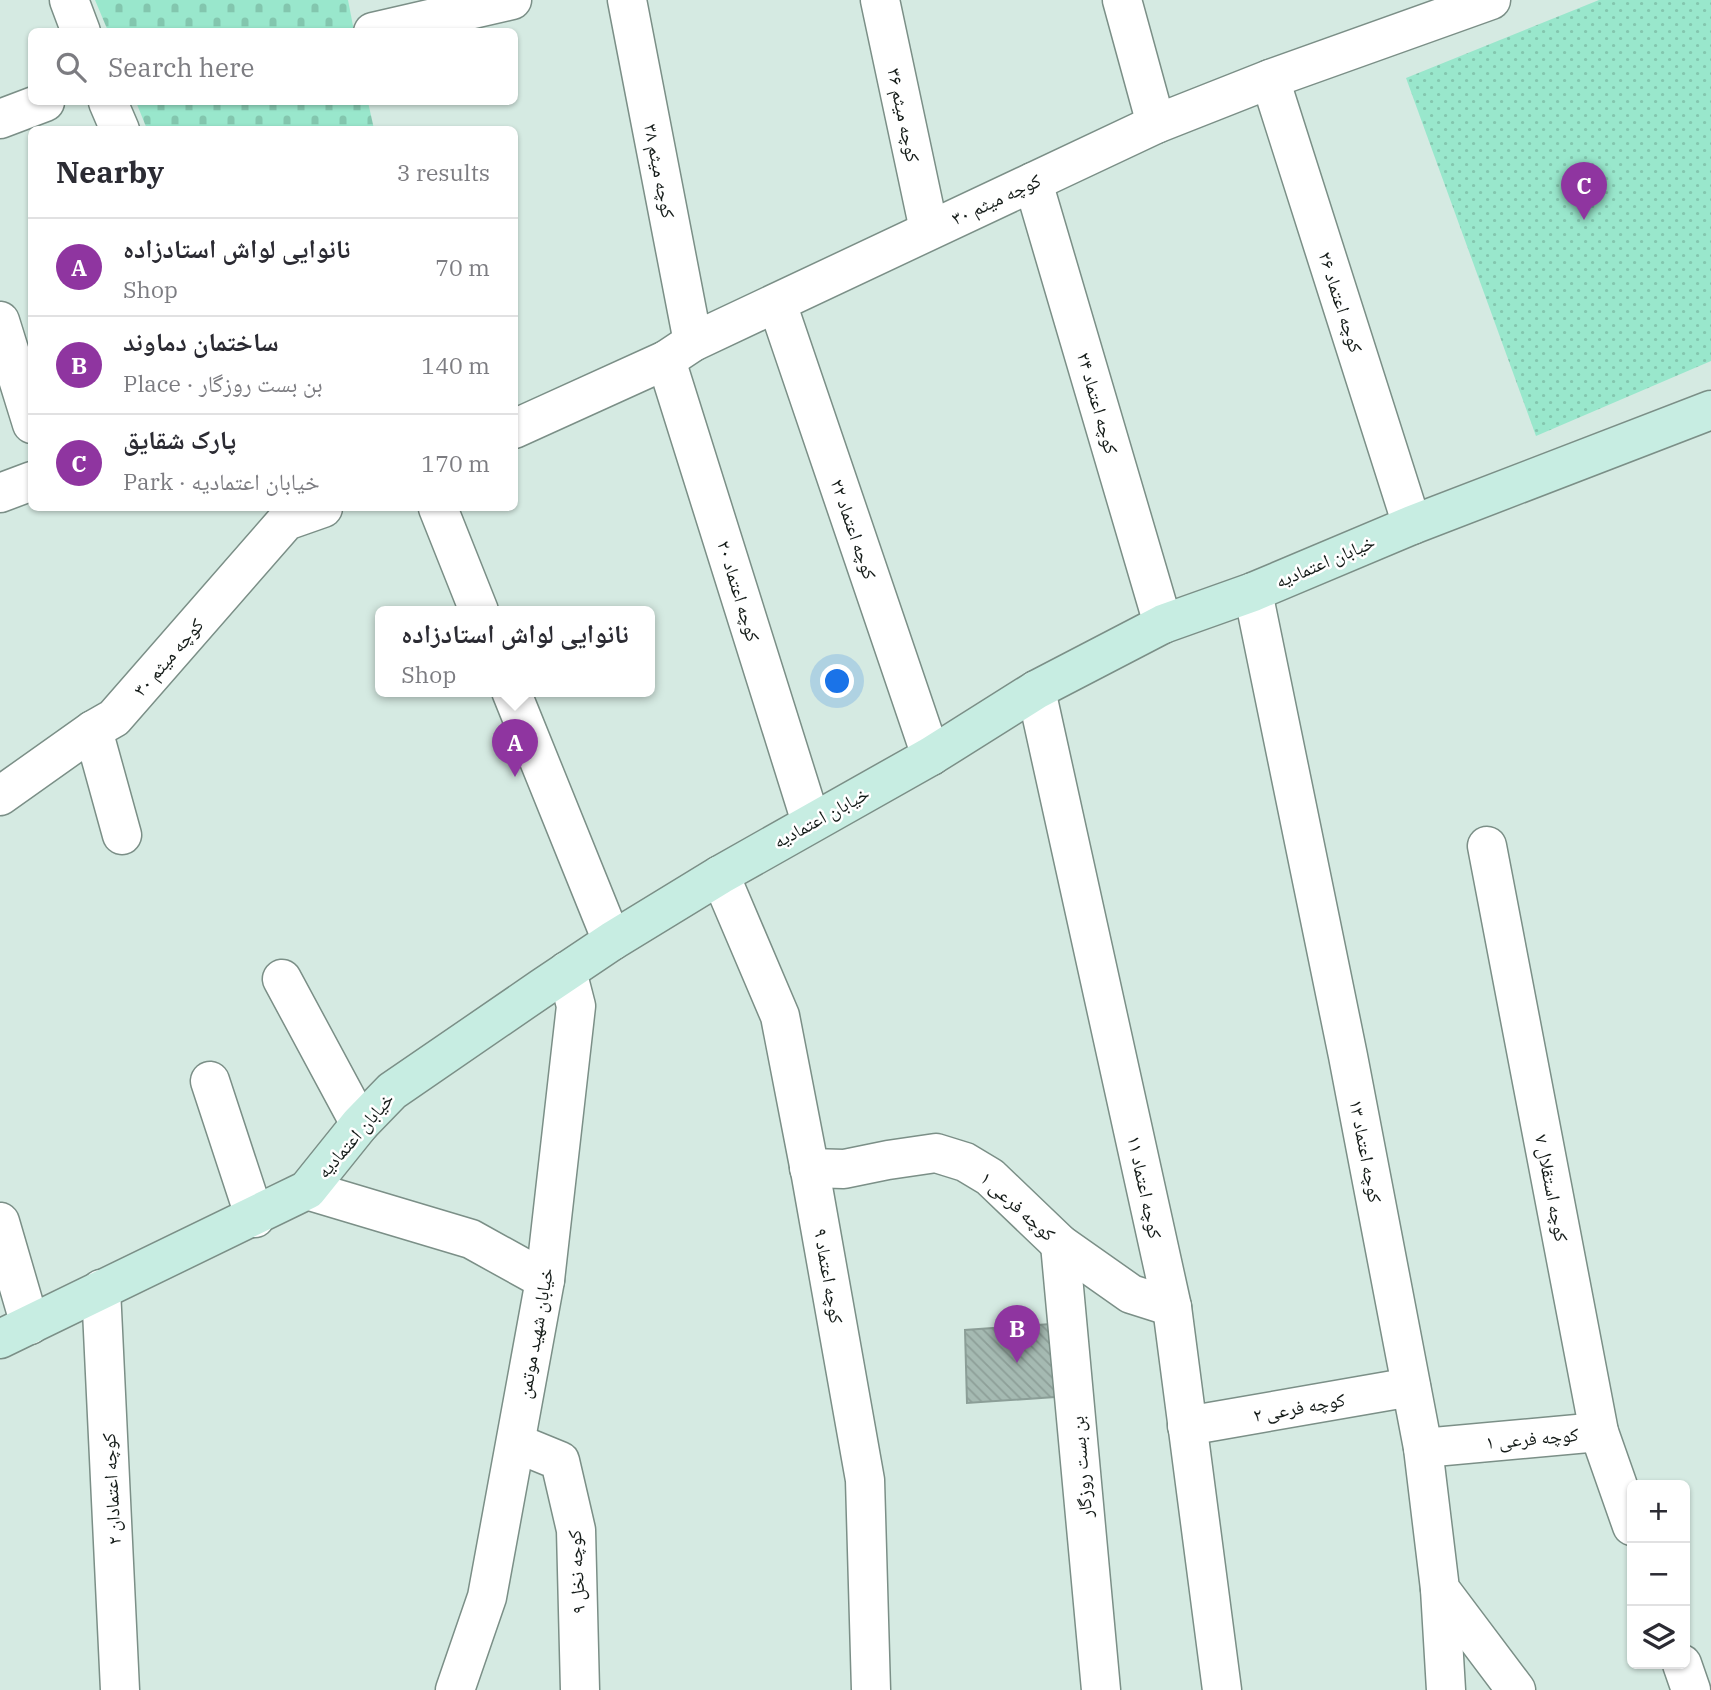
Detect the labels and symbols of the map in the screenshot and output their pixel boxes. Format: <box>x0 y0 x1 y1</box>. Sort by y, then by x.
street label: کوچه میثم ۳۶ <box>881 66 926 165</box>
street label: کوچه میثم ۳۸ <box>638 122 681 221</box>
pin: C <box>1561 162 1607 220</box>
street label: کوچه میثم ۳۰ <box>948 168 1045 231</box>
street label: کوچه اعتماد ۲۶ <box>1313 248 1369 356</box>
street label: کوچه اعتماد ۲۴ <box>1072 349 1124 457</box>
street label: کوچه اعتماد ۲۲ <box>826 476 882 583</box>
street label: خیابان اعتمادیه <box>1272 529 1378 593</box>
street label: کوچه اعتماد ۲۰ <box>712 537 766 645</box>
street label: کوچه میثم ۳۰ <box>128 613 209 702</box>
your location <box>820 664 854 698</box>
pin: A <box>492 719 538 777</box>
street label: خیابان اعتمادیه <box>769 781 873 853</box>
street label: خیابان اعتمادیه <box>311 1087 399 1183</box>
street label: کوچه اعتماد ۱۳ <box>1344 1097 1388 1205</box>
street label: کوچه استقلال ۷ <box>1530 1132 1574 1244</box>
street label: کوچه اعتماد ۱۱ <box>1122 1133 1168 1241</box>
street label: کوچه فرعی ۱ <box>975 1166 1061 1246</box>
street label: کوچه اعتماد ۹ <box>809 1227 849 1326</box>
street label: خیابان شهید موتمن <box>512 1266 558 1400</box>
pin: B <box>994 1305 1040 1363</box>
street label: کوچه فرعی ۲ <box>1251 1387 1347 1427</box>
street label: بن بست روزگار <box>1065 1415 1097 1520</box>
street label: کوچه فرعی ۱ <box>1485 1422 1580 1454</box>
street label: کوچه اعتمادان ۲ <box>96 1432 126 1546</box>
street label: کوچه نخل ۹ <box>562 1529 590 1615</box>

